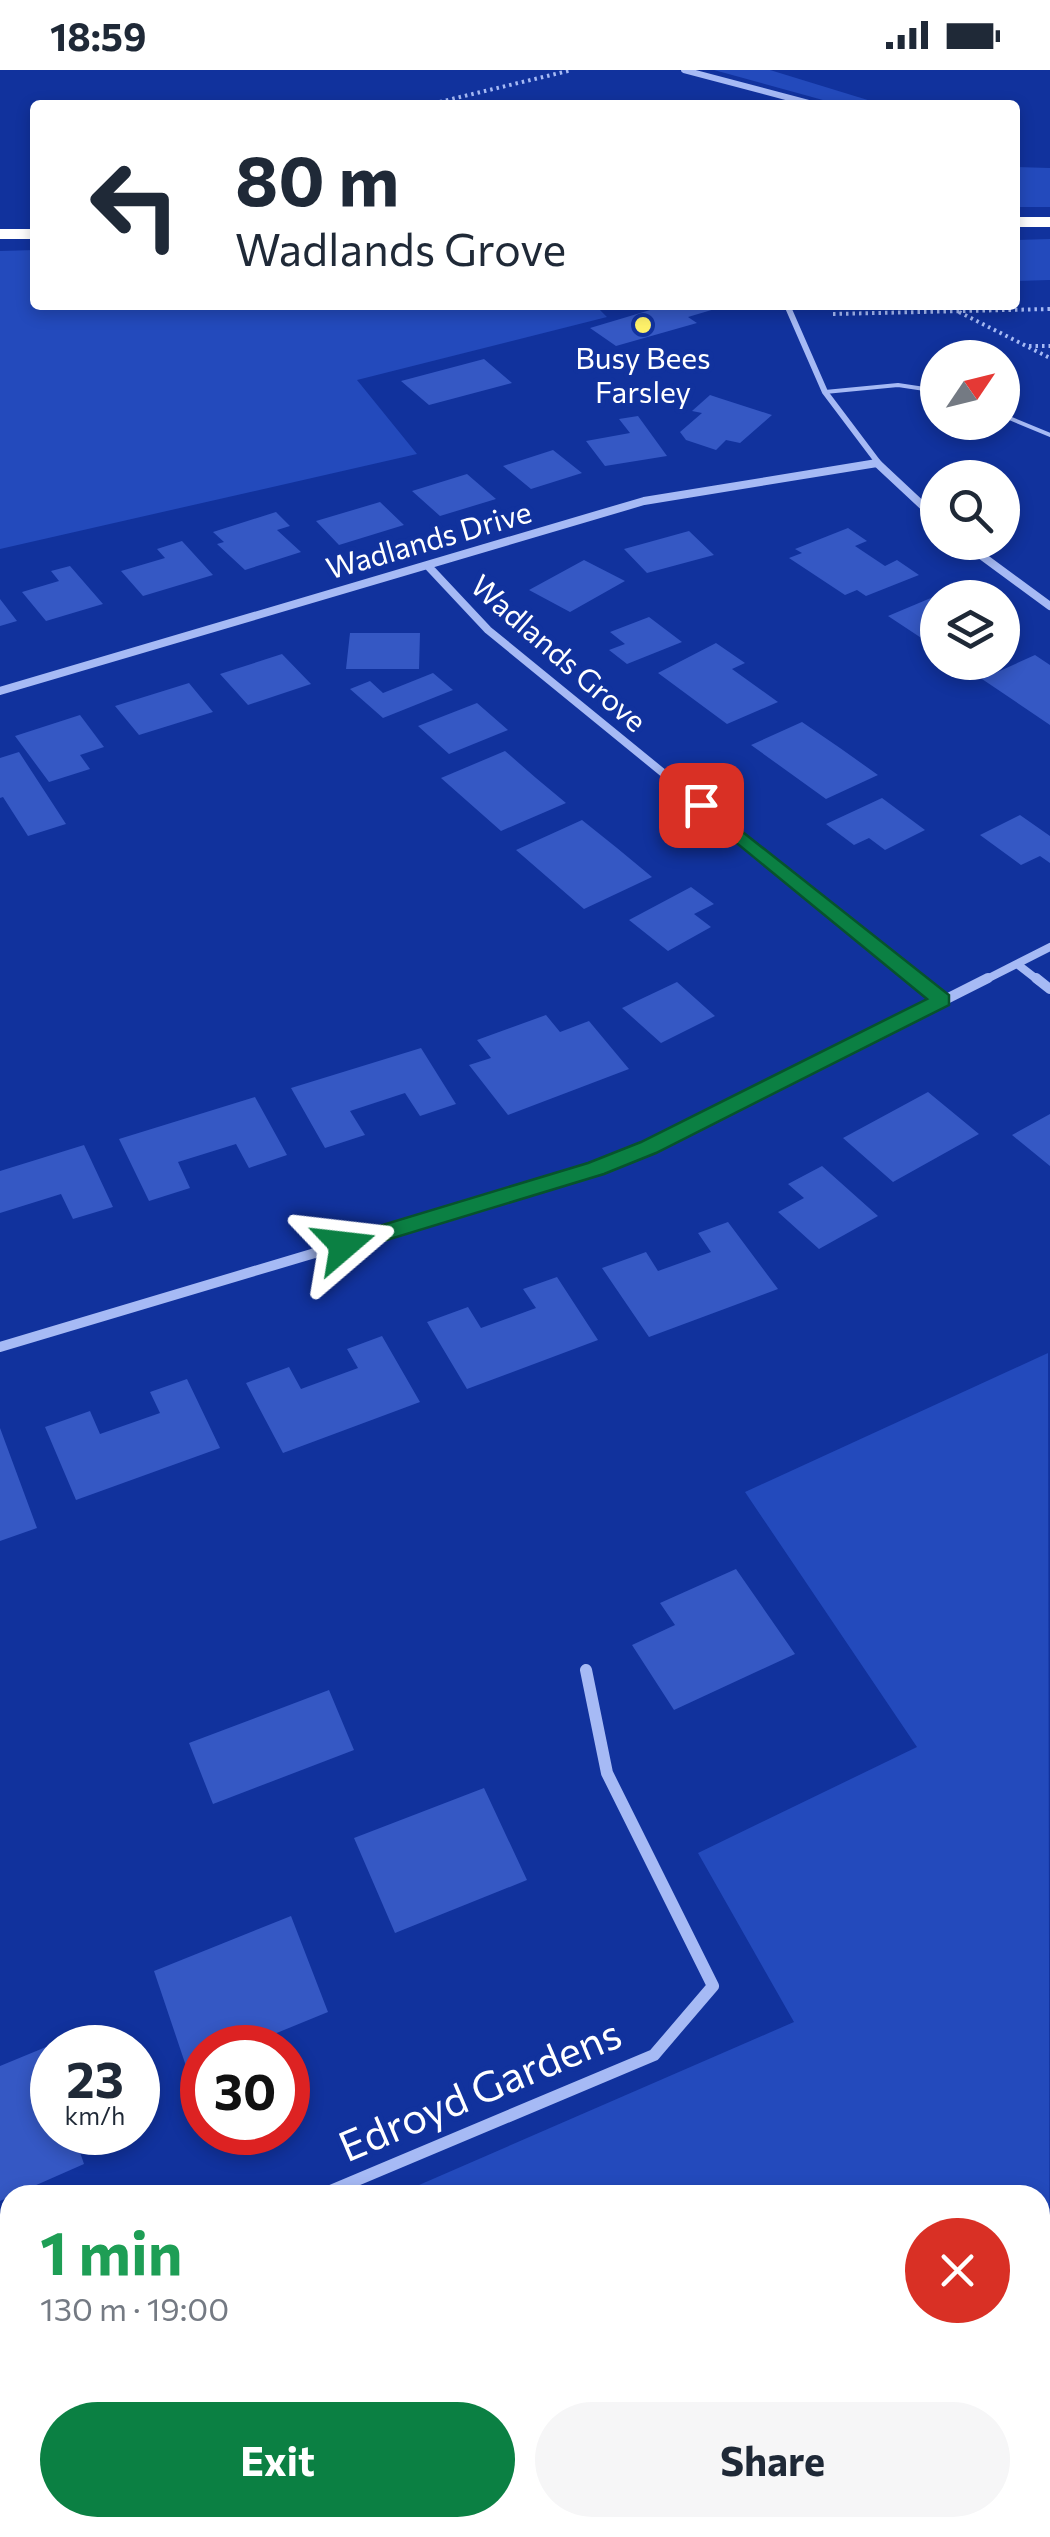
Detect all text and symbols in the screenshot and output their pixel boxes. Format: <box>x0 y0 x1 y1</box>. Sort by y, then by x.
text: 18:59 <box>50 12 146 59</box>
text: 80 m <box>235 135 399 220</box>
icon: left <box>70 140 200 270</box>
text: Wadlands Grove <box>235 220 566 275</box>
marker: Busy Bees Farsley <box>632 314 654 336</box>
place label: Busy Bees Farsley <box>575 338 711 409</box>
north arrow <box>920 340 1020 440</box>
map controls <box>920 340 1020 680</box>
button: search <box>920 460 1020 560</box>
street label: Wadlands Drive <box>321 492 535 586</box>
street label: Wadlands Grove <box>464 566 655 739</box>
button: layers <box>920 580 1020 680</box>
pin <box>659 763 744 848</box>
icon: arrive <box>674 778 729 833</box>
position arrow <box>292 1193 396 1297</box>
street label: Edroyd Gardens <box>330 2005 628 2171</box>
speed limit sign: 30 <box>180 2025 310 2155</box>
text: 23 <box>66 2047 124 2108</box>
text: km/h <box>65 2100 125 2130</box>
text: 1 min <box>40 2214 182 2287</box>
button: close <box>905 2218 1010 2323</box>
text: 130 m · 19:00 <box>40 2288 229 2328</box>
button: Exit <box>40 2402 515 2517</box>
button: Share <box>535 2402 1010 2517</box>

